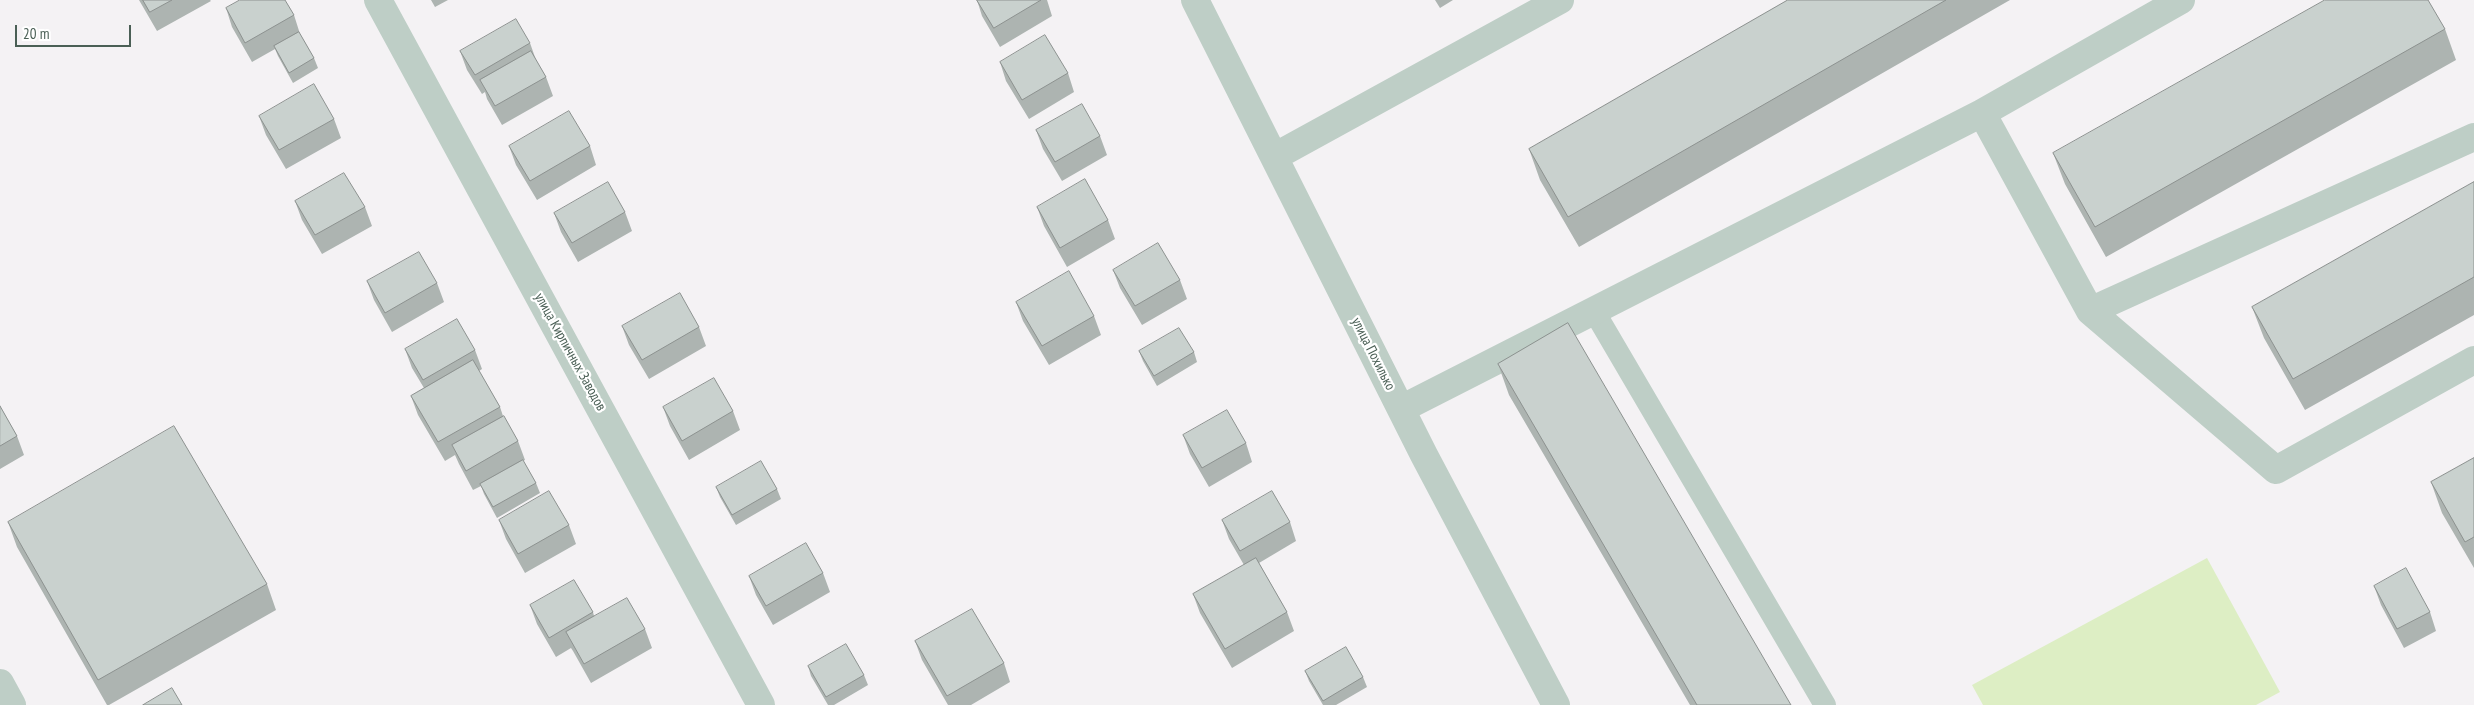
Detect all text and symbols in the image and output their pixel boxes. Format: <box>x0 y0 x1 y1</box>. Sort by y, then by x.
scale bar <box>18 15 134 47</box>
text: 20 m <box>23 24 49 43</box>
street label: улица Кирпичных Заводов <box>531 290 609 414</box>
street label: улица Похилько <box>1348 315 1398 393</box>

